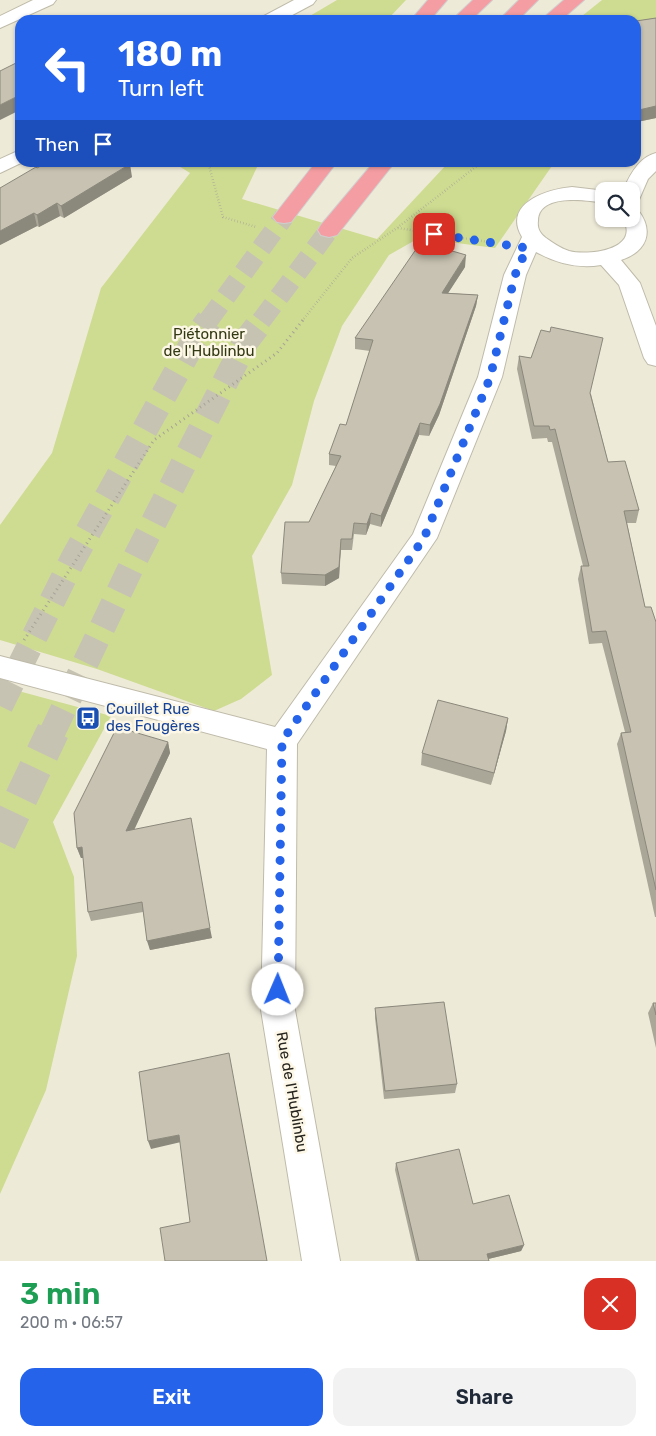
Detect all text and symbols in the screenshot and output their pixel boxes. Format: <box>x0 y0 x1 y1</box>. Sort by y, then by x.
text: 180 m <box>118 33 222 75</box>
icon: left <box>35 35 100 100</box>
text: Turn left <box>118 75 204 102</box>
icon: arrive <box>89 130 117 158</box>
text: Then <box>35 133 79 156</box>
map controls <box>595 182 640 227</box>
button: search <box>595 182 640 227</box>
pin <box>413 213 455 255</box>
icon: arrive <box>420 220 448 248</box>
park label: Piétonnier de l'Hublinbu <box>164 325 254 360</box>
place label: Couillet Rue des Fougères <box>106 700 200 735</box>
bus stop icon: Couillet Rue des Fougères <box>75 705 101 731</box>
position arrow <box>251 963 303 1015</box>
street label: Rue de l'Hublinbu <box>273 1030 311 1154</box>
text: 3 min <box>20 1276 100 1312</box>
button: close <box>584 1278 636 1330</box>
text: 200 m · 06:57 <box>20 1313 123 1332</box>
button: Exit <box>20 1368 323 1426</box>
button: Share <box>333 1368 636 1426</box>

